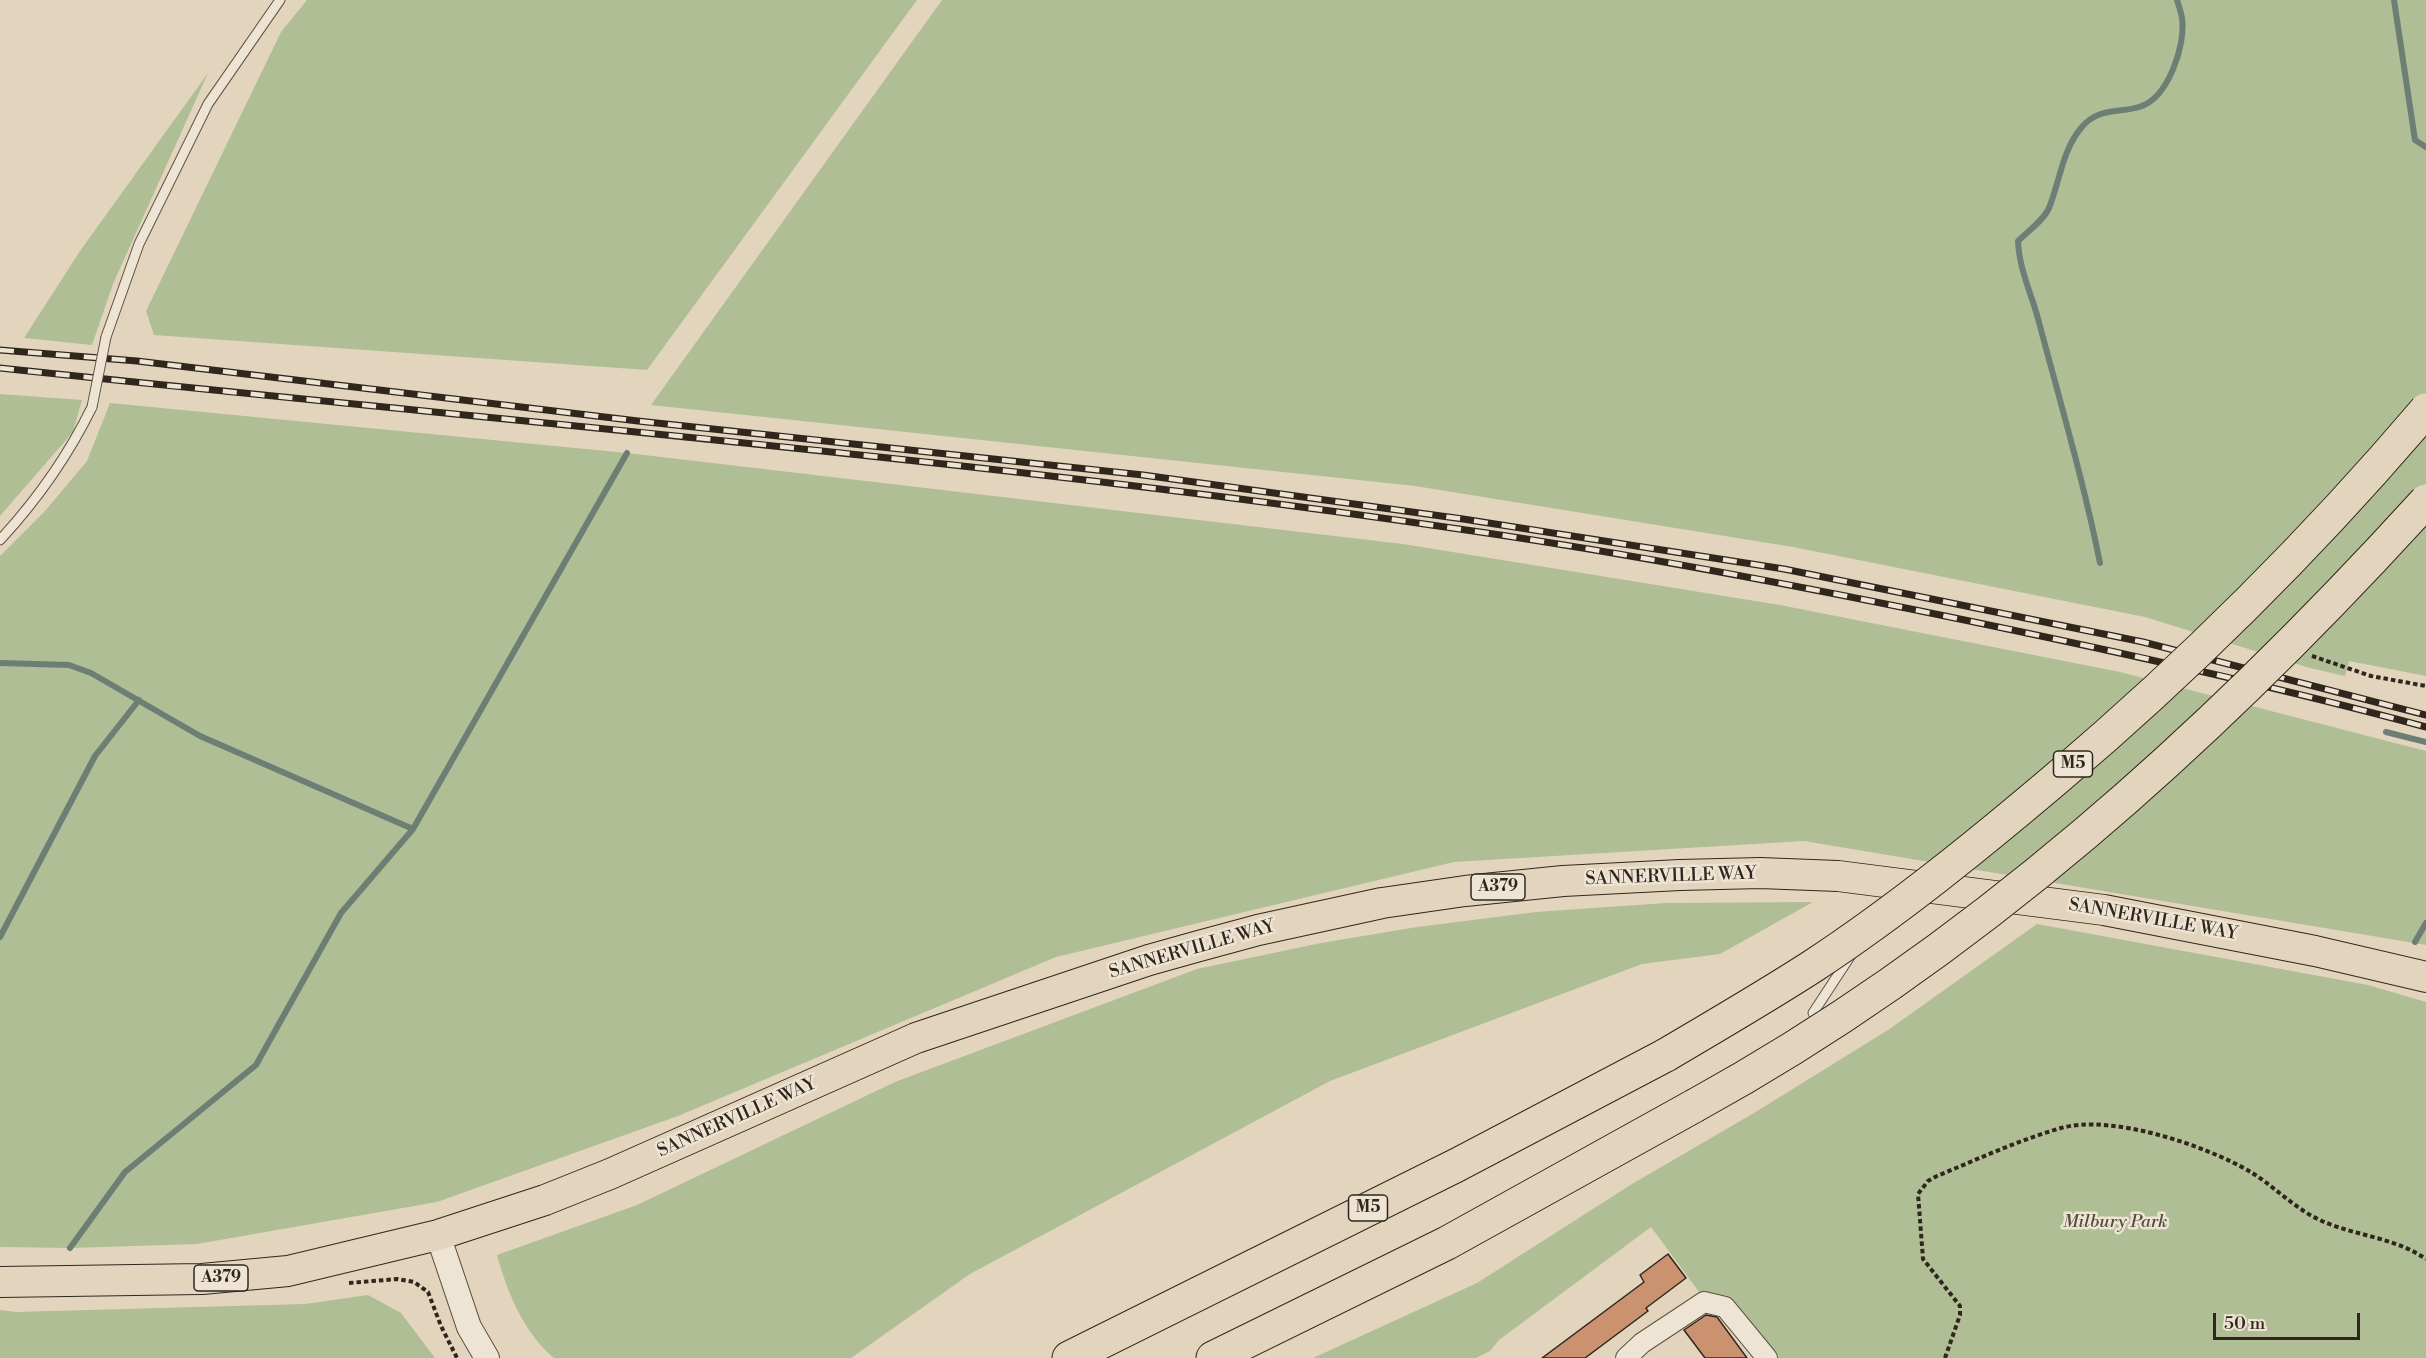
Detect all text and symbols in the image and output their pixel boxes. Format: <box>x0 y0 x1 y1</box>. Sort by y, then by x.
road number: M5 <box>2054 751 2092 777</box>
street label: SANNERVILLE WAY <box>1585 863 1757 891</box>
road number: A379 <box>1471 874 1525 900</box>
street label: SANNERVILLE WAY <box>2067 894 2239 946</box>
street label: SANNERVILLE WAY <box>1107 916 1277 984</box>
street label: SANNERVILLE WAY <box>654 1073 820 1163</box>
road number: M5 <box>1348 1195 1388 1221</box>
park label: Milbury Park <box>2063 1212 2167 1234</box>
road number: A379 <box>194 1265 248 1291</box>
scale bar <box>2216 1301 2363 1339</box>
text: 50 m <box>2224 1312 2265 1335</box>

